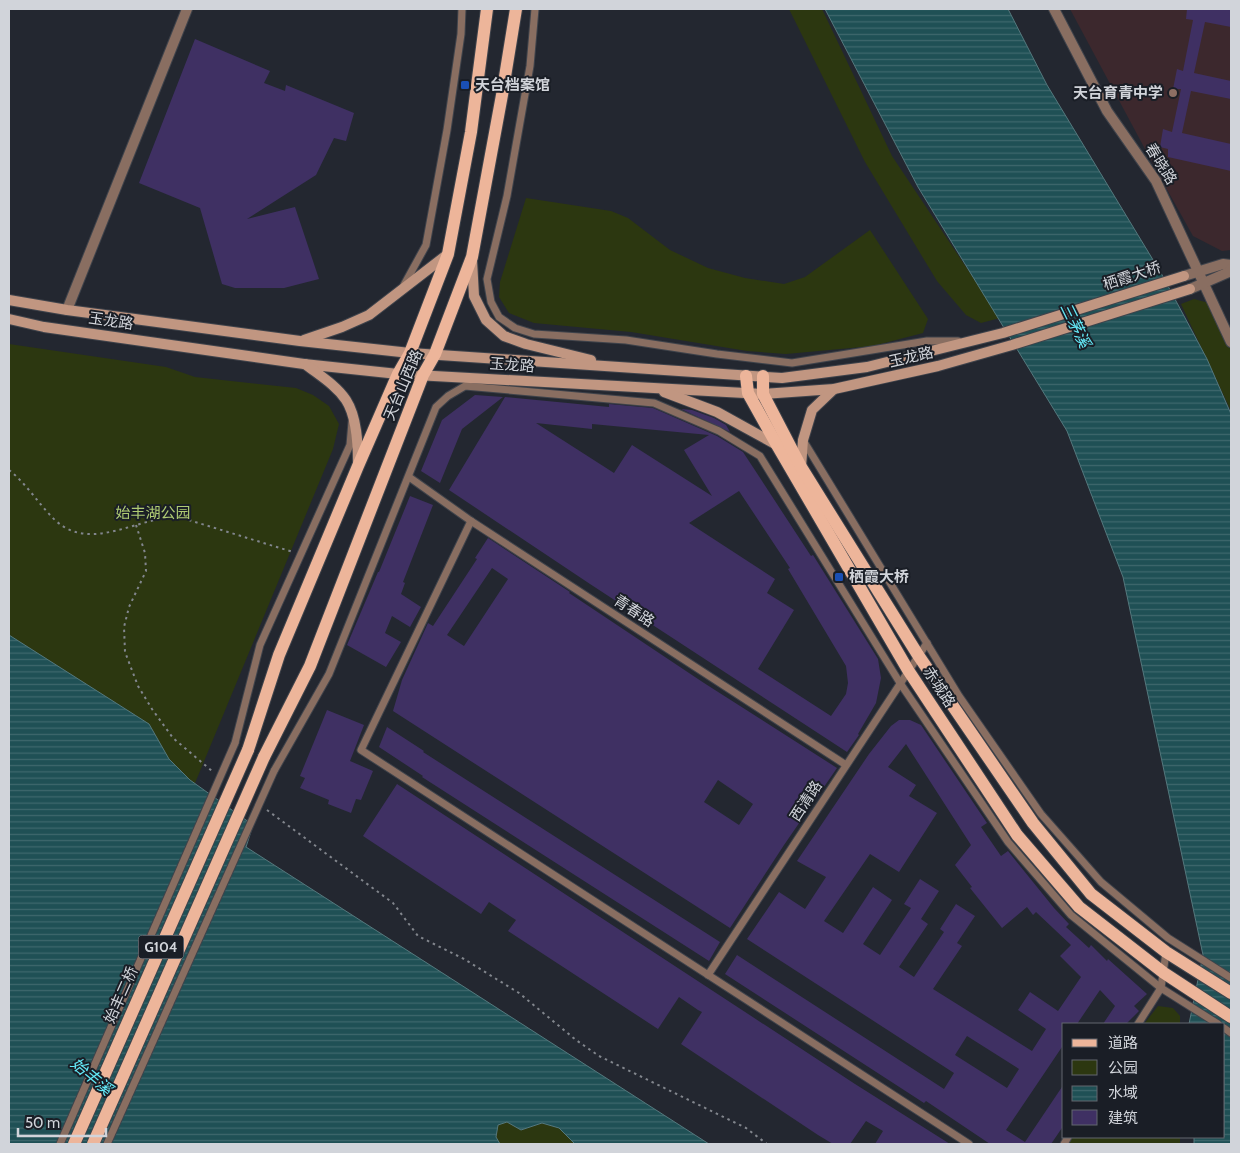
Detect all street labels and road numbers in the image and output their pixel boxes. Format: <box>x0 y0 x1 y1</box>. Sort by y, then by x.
street label: 春晓路 <box>1141 140 1181 188</box>
street label: 栖霞大桥 <box>1101 258 1163 294</box>
street label: 玉龙路 <box>87 309 135 333</box>
street label: 玉龙路 <box>887 343 935 371</box>
street label: 天台山西路 <box>380 347 426 423</box>
street label: 玉龙路 <box>489 354 535 376</box>
street label: 青春路 <box>610 591 658 631</box>
street label: 赤城路 <box>919 663 959 711</box>
street label: 西清路 <box>786 777 826 825</box>
road number: G104 <box>138 936 184 959</box>
street label: 始丰二桥 <box>101 964 141 1026</box>

